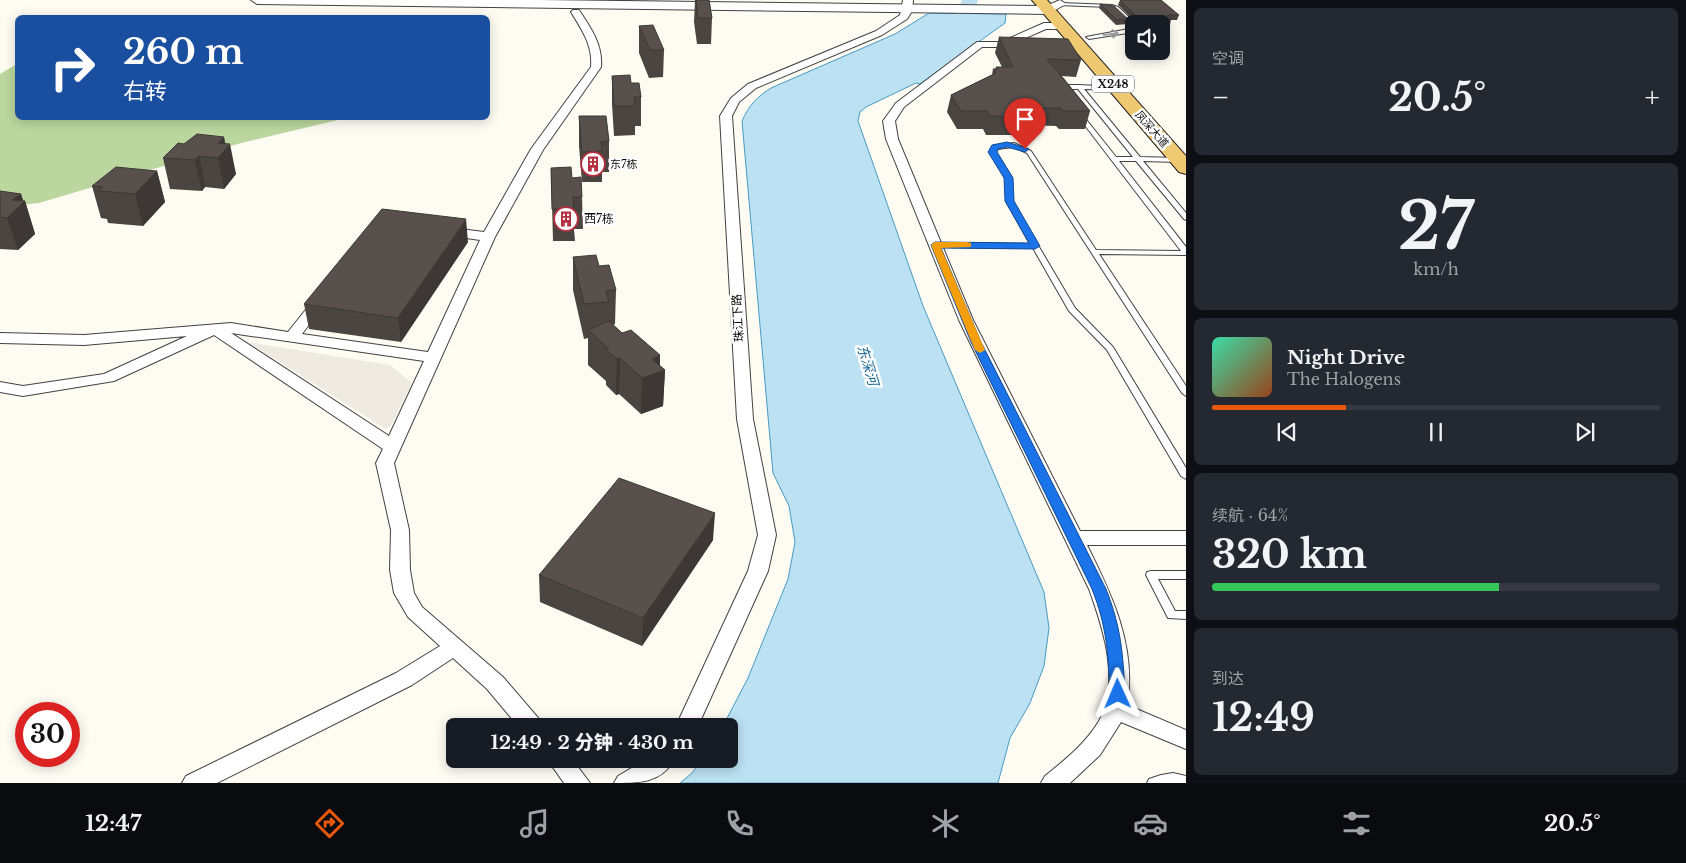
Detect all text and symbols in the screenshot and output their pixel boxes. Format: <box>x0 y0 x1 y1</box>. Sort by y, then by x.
map controls <box>1125 15 1170 60</box>
button: sound <box>1125 15 1170 60</box>
one-way arrow <box>1103 29 1119 39</box>
text: 260 m <box>123 30 244 73</box>
icon: right <box>40 35 105 100</box>
text: 空调 <box>1212 48 1244 68</box>
text: 20.5° <box>1388 74 1486 121</box>
road number: X248 <box>1092 76 1134 92</box>
text: 右转 <box>123 78 167 105</box>
text: − <box>1212 80 1230 115</box>
text: + <box>1645 80 1660 115</box>
pin <box>1004 98 1046 149</box>
icon: arrive <box>1011 105 1039 133</box>
street label: 凤深大道 <box>1132 108 1172 150</box>
building icon: 东7栋 <box>580 151 606 177</box>
place label: 东7栋 <box>610 157 638 171</box>
text: 27 <box>1398 186 1474 267</box>
building icon: 西7栋 <box>553 206 579 232</box>
place label: 西7栋 <box>584 211 614 226</box>
text: km/h <box>1413 259 1459 279</box>
street label: 珠江下路 <box>729 294 746 342</box>
water label: 东深河 <box>853 342 884 391</box>
text: Night Drive <box>1287 346 1405 369</box>
text: The Halogens <box>1287 369 1401 389</box>
icon: previous <box>1273 418 1301 446</box>
icon: pause <box>1422 418 1450 446</box>
icon: next <box>1571 418 1599 446</box>
text: 续航 · 64% <box>1212 505 1288 525</box>
text: 320 km <box>1212 531 1367 578</box>
position arrow <box>1091 667 1143 719</box>
text: 到达 <box>1212 668 1244 688</box>
text: 12:49 <box>1212 694 1315 741</box>
speed limit sign: 30 <box>15 702 80 767</box>
text: 12:49 · 2 分钟 · 430 m <box>491 731 693 754</box>
icon: directions <box>312 806 347 841</box>
icon: music <box>517 806 552 841</box>
icon: phone <box>722 806 757 841</box>
icon: climate <box>928 806 963 841</box>
icon: car <box>1133 806 1168 841</box>
icon: filters <box>1339 806 1374 841</box>
text: 12:47 <box>85 810 141 837</box>
text: 20.5° <box>1544 810 1601 837</box>

